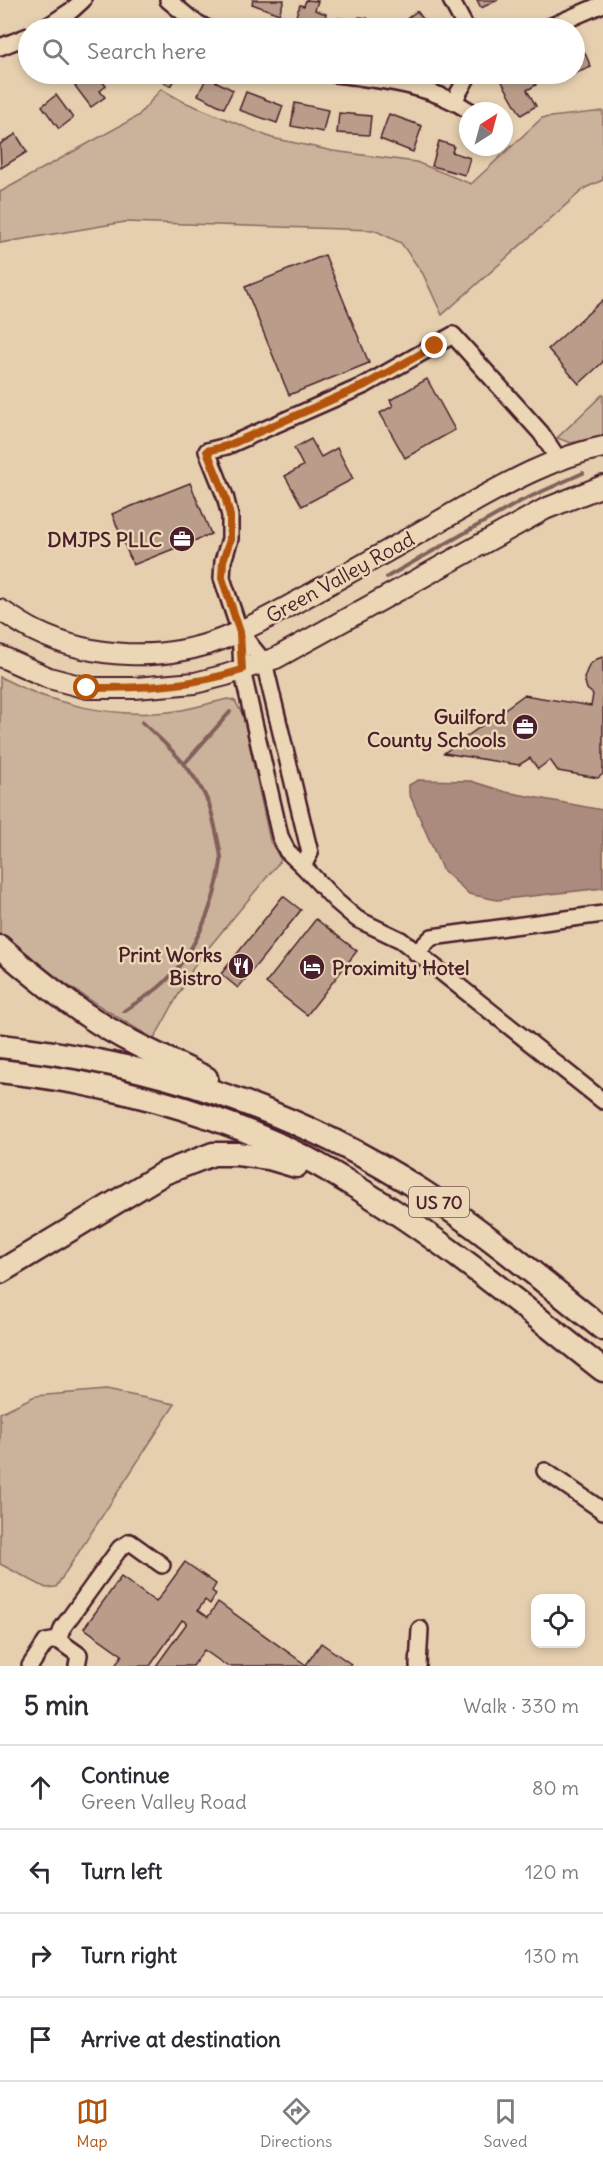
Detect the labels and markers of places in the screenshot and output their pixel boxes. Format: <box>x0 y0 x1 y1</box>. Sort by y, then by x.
office icon: DMJPS PLLC <box>167 524 197 554</box>
place label: DMJPS PLLC <box>47 527 162 552</box>
place label: Guilford County Schools <box>367 704 506 752</box>
office icon: Guilford County Schools <box>510 712 540 742</box>
place label: Print Works Bistro <box>118 942 222 990</box>
restaurant icon: Print Works Bistro <box>226 951 256 981</box>
hotel icon: Proximity Hotel <box>297 952 327 982</box>
place label: Proximity Hotel <box>332 955 469 980</box>

